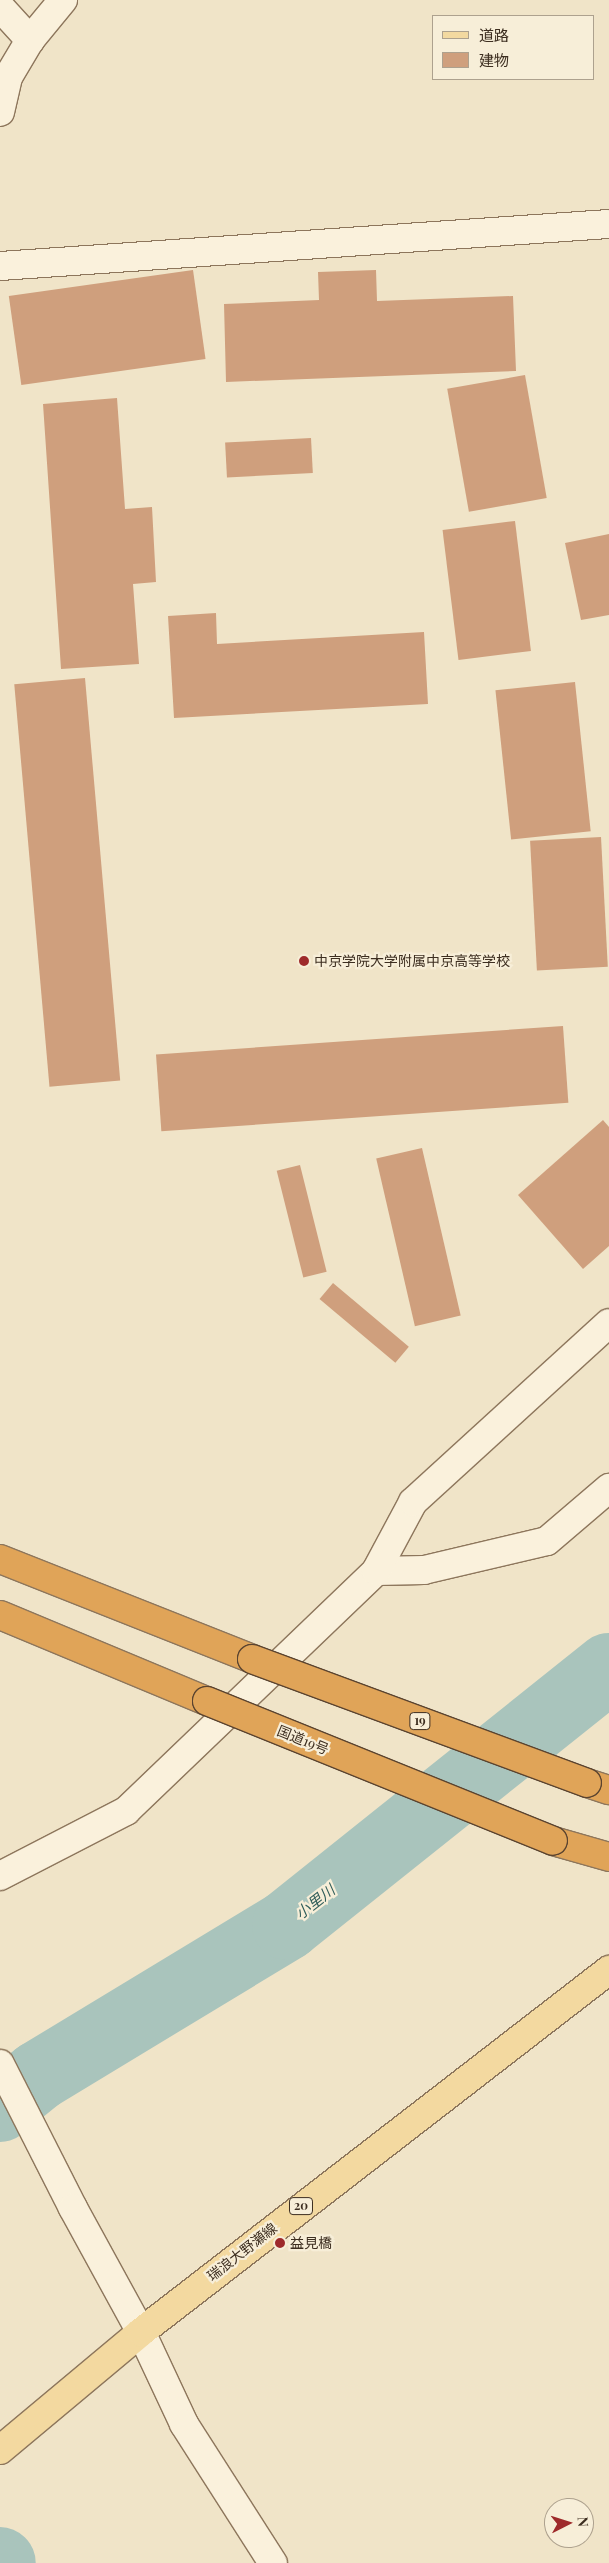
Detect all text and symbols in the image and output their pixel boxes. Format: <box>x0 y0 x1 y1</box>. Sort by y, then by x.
legend <box>432 15 594 80</box>
text: 道路 <box>479 25 509 45</box>
text: 建物 <box>479 50 509 70</box>
place label: 中京学院大学附属中京高等学校 <box>314 953 510 969</box>
marker: 中京学院大学附属中京高等学校 <box>298 955 310 967</box>
road number: 19 <box>409 1712 431 1730</box>
street label: 国道19号 <box>275 1722 331 1758</box>
water label: 小里川 <box>292 1881 338 1923</box>
road number: 20 <box>288 2196 314 2216</box>
street label: 瑞浪大野瀬線 <box>204 2220 280 2284</box>
place label: 益見橋 <box>290 2235 332 2251</box>
marker: 益見橋 <box>274 2237 286 2249</box>
north arrow <box>544 2498 594 2548</box>
text: N <box>574 2516 593 2528</box>

